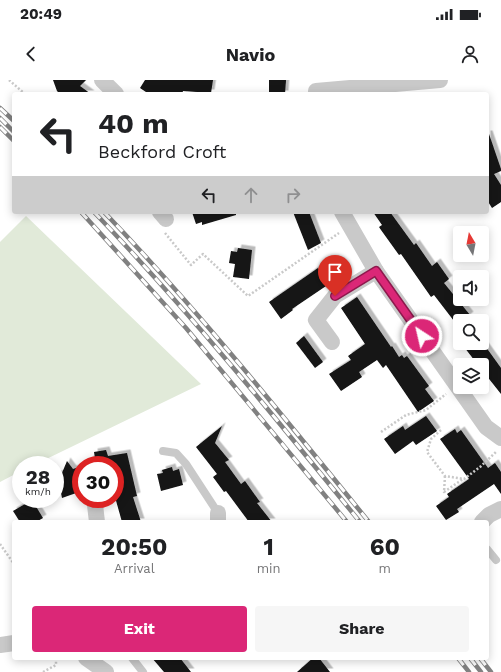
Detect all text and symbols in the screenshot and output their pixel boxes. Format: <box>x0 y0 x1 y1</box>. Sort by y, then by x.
text: 20:49 <box>20 5 62 23</box>
icon: back <box>20 43 42 65</box>
icon: person <box>459 43 481 65</box>
text: Navio <box>226 44 275 65</box>
text: 40 m <box>98 107 168 140</box>
icon: left <box>32 108 84 160</box>
text: Beckford Croft <box>98 141 226 162</box>
icon: left <box>198 184 220 206</box>
icon: ahead <box>240 184 262 206</box>
icon: right <box>282 184 304 206</box>
north arrow <box>453 226 489 262</box>
map controls <box>453 226 489 394</box>
pin <box>318 255 352 296</box>
icon: arrive <box>324 261 346 283</box>
button: sound <box>453 270 489 306</box>
button: search <box>453 314 489 350</box>
position arrow <box>401 315 443 357</box>
button: layers <box>453 358 489 394</box>
speed limit sign: 30 <box>72 456 124 508</box>
text: 28 <box>26 465 50 489</box>
text: km/h <box>25 486 51 497</box>
text: 20:50 <box>101 533 168 561</box>
text: 1 <box>263 533 274 561</box>
text: 60 <box>370 533 400 561</box>
text: Arrival <box>114 561 155 576</box>
text: min <box>257 561 281 576</box>
text: m <box>379 561 391 576</box>
button: Exit <box>32 606 247 652</box>
button: Share <box>255 606 469 652</box>

